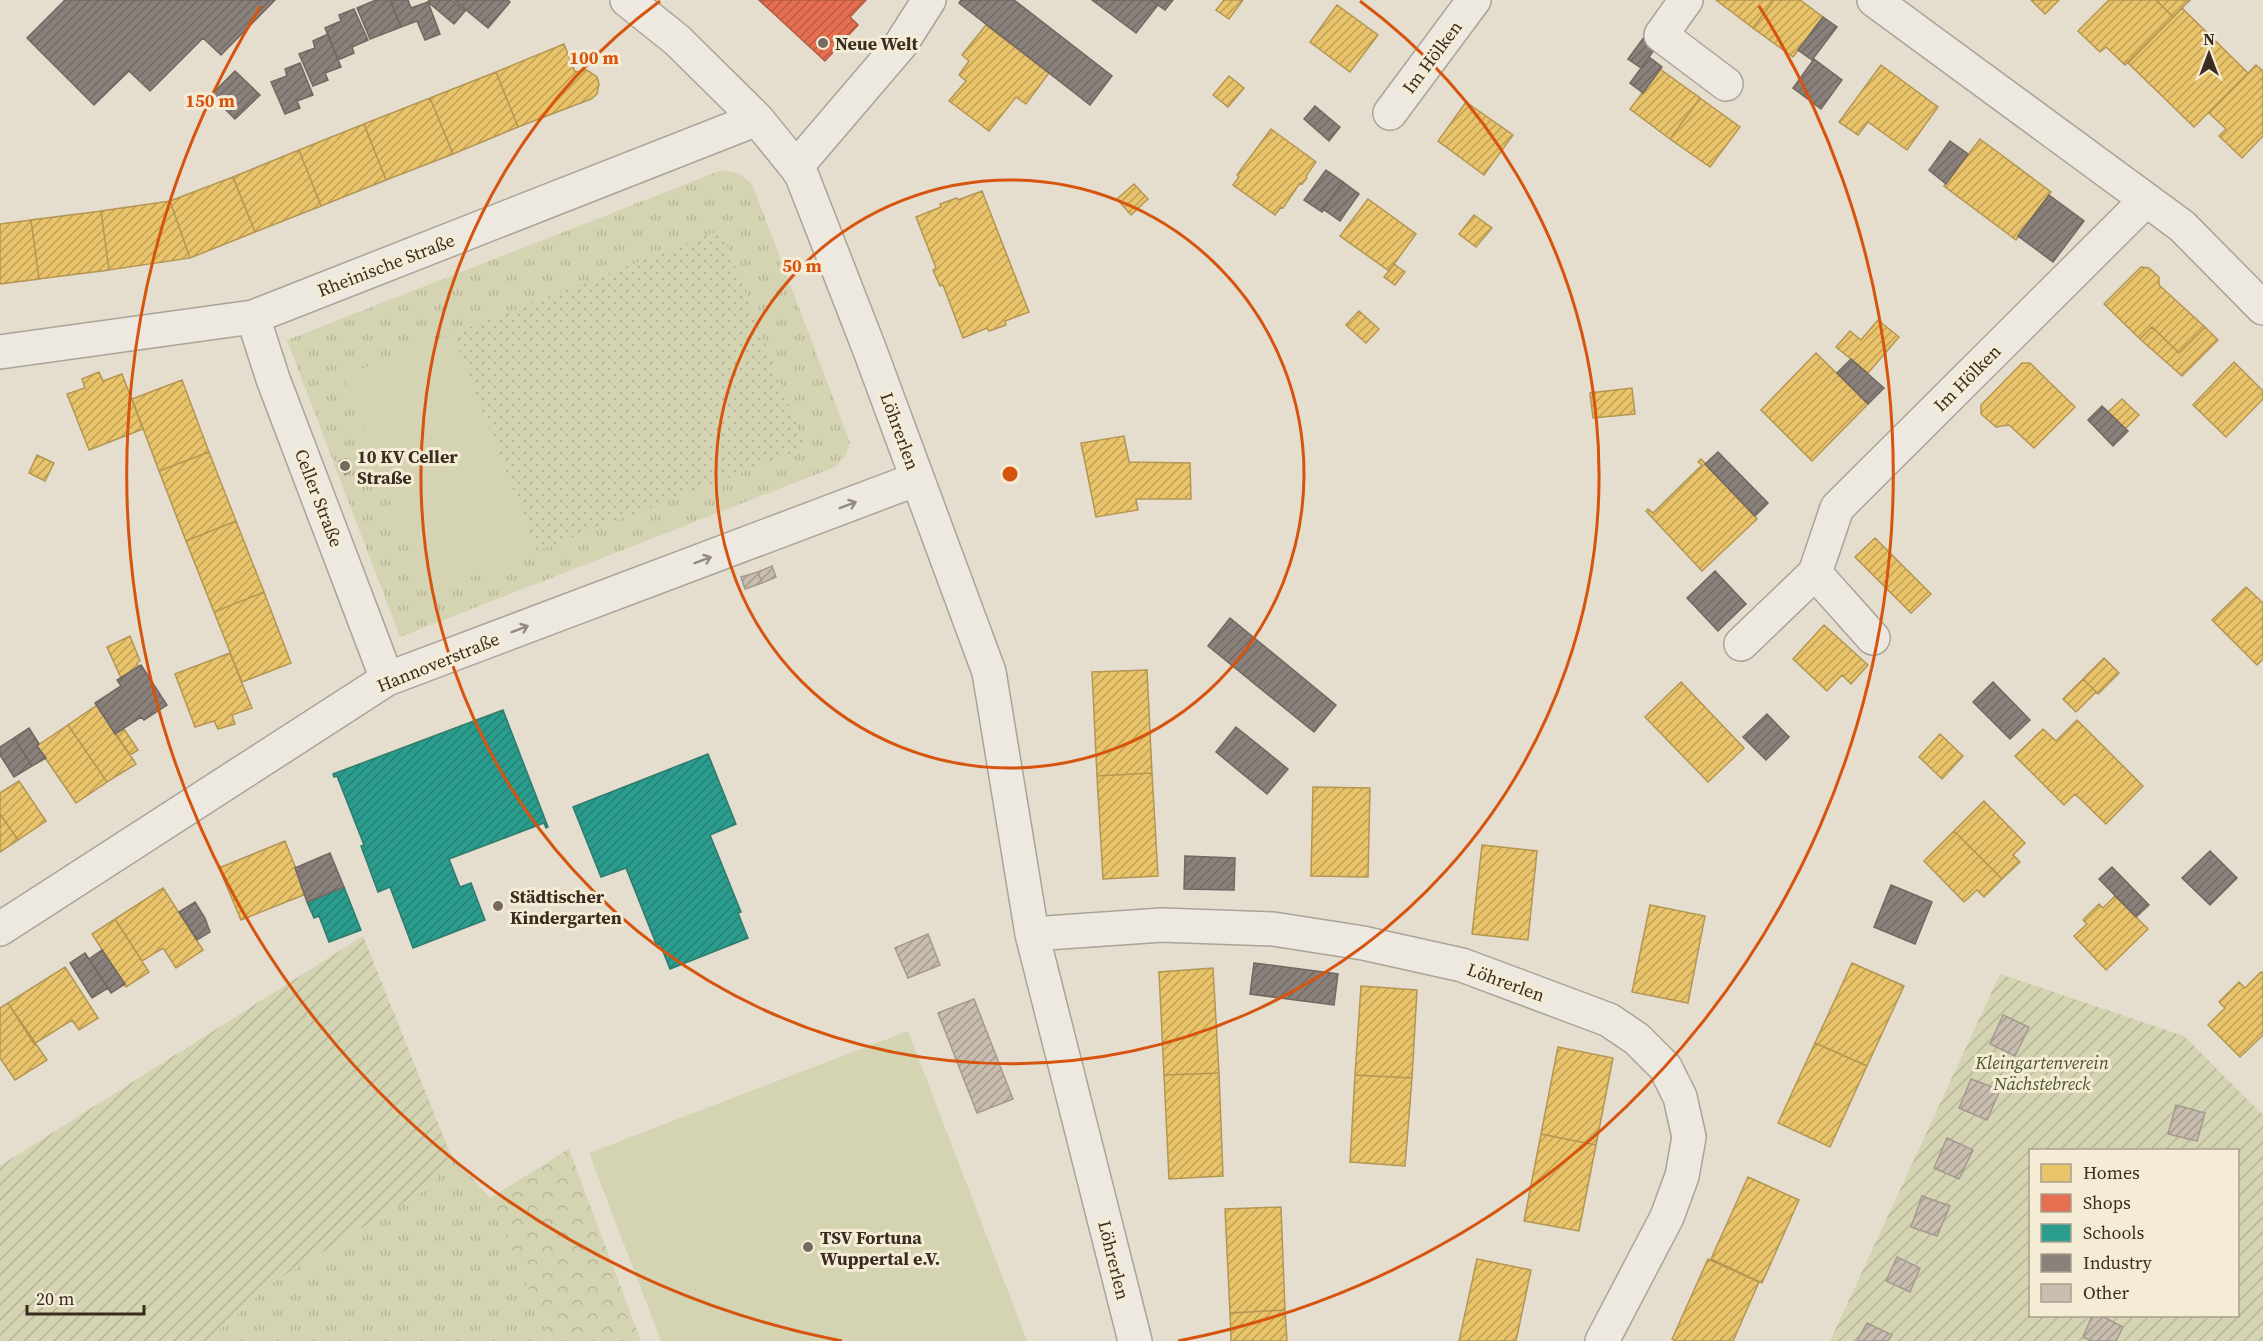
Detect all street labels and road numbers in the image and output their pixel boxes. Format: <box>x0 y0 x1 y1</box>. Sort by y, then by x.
street label: Im Hölken <box>1396 15 1468 99</box>
street label: Rheinische Straße <box>314 227 458 303</box>
street label: Im Hölken <box>1928 339 2006 417</box>
street label: Löhrerlen <box>874 389 926 473</box>
street label: Celler Straße <box>289 445 349 551</box>
street label: Hannoverstraße <box>373 626 503 698</box>
street label: Löhrerlen <box>1464 956 1548 1008</box>
street label: Löhrerlen <box>1092 1218 1136 1302</box>

